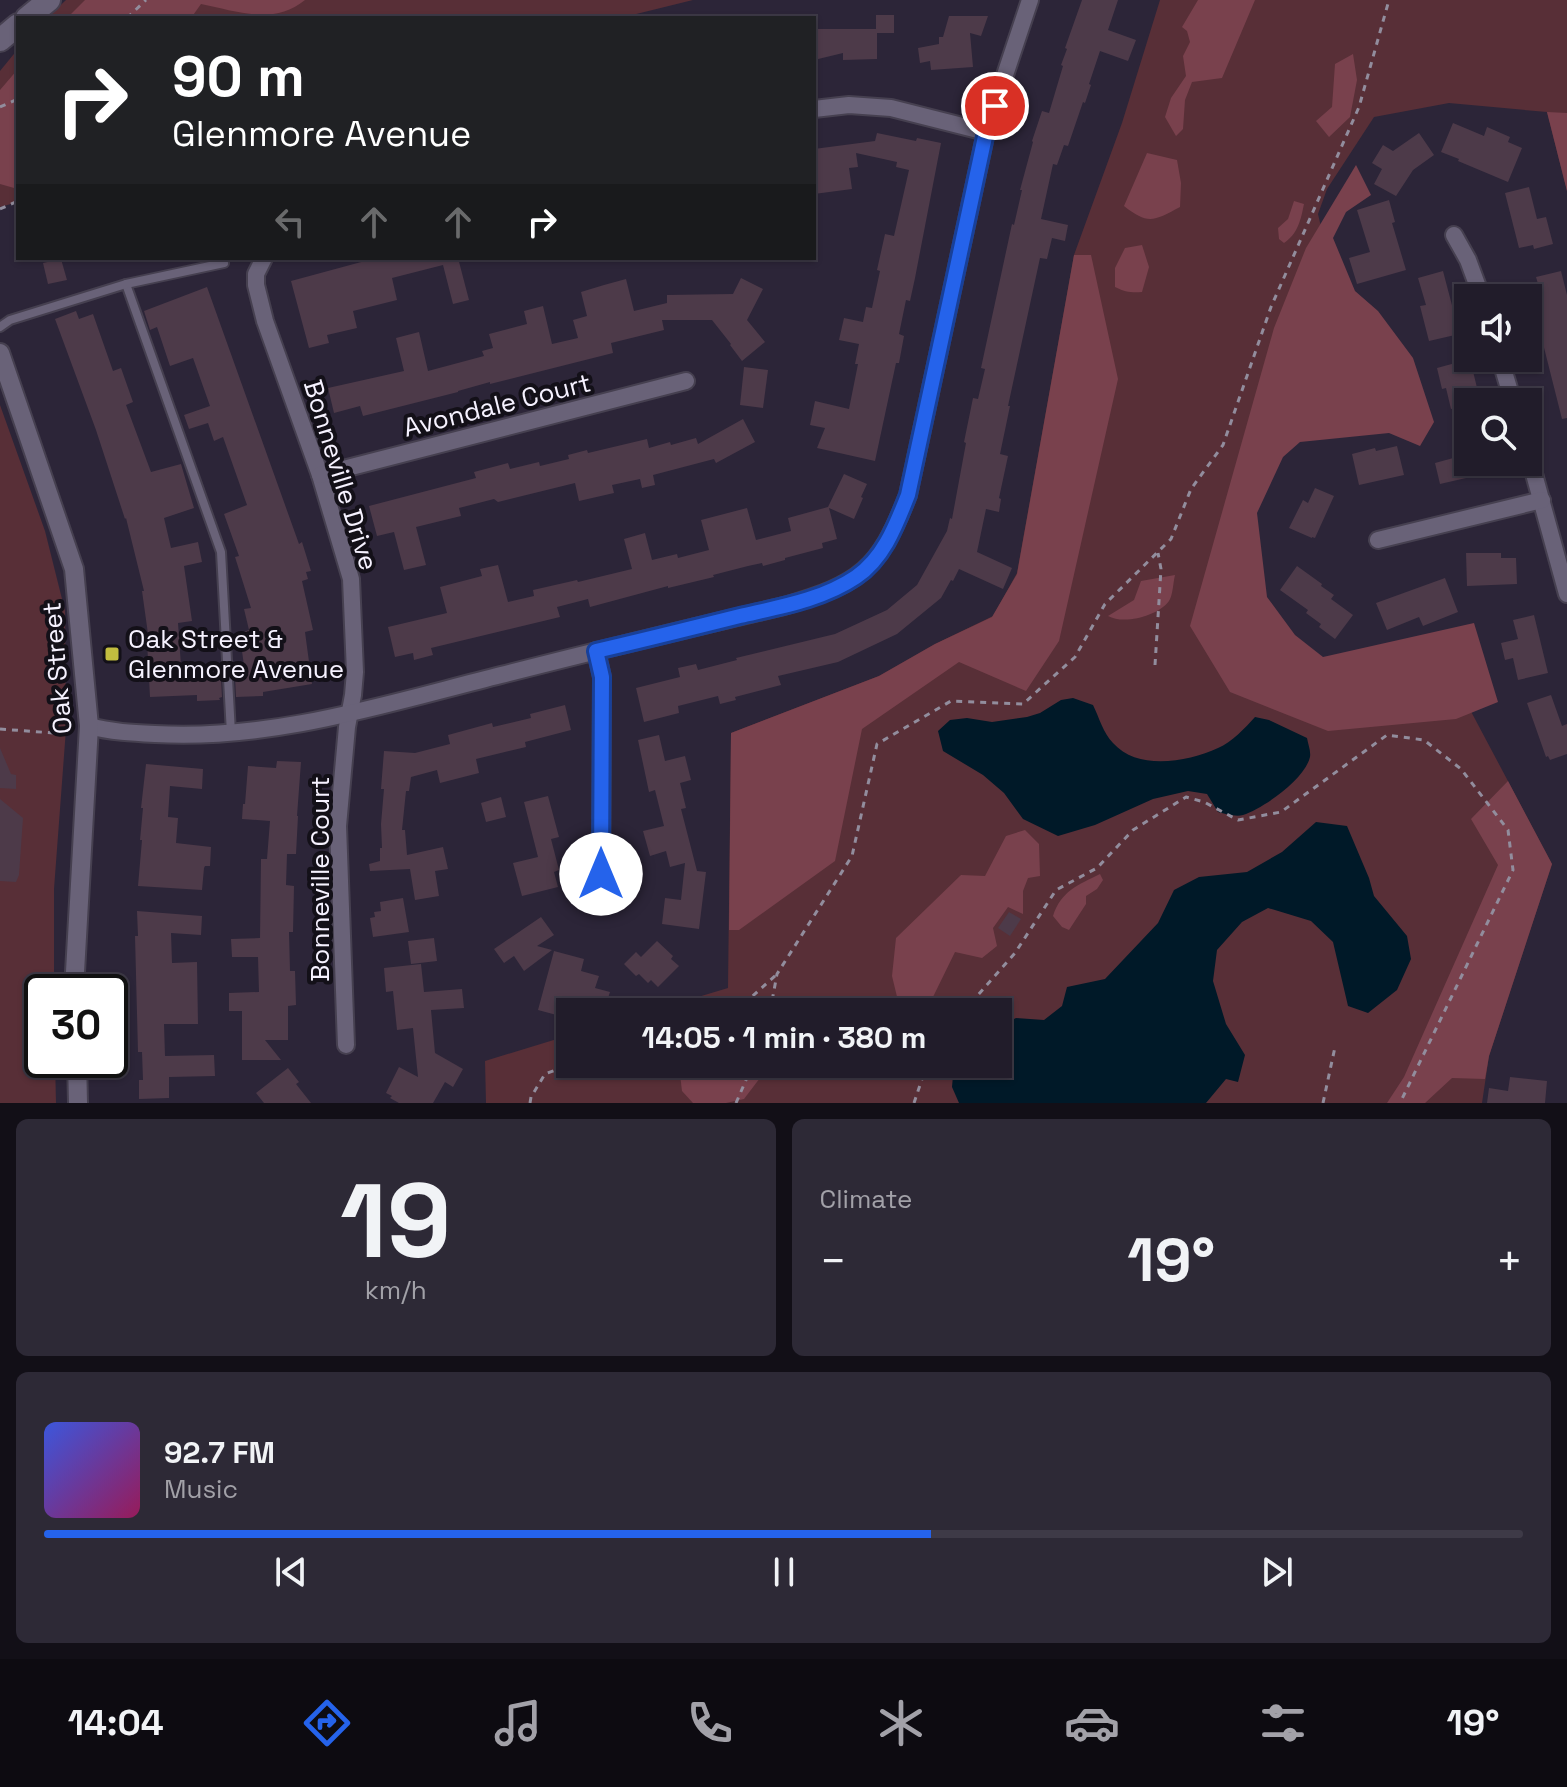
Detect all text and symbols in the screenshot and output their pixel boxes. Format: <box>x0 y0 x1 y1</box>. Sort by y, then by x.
text: 90 m <box>172 41 305 112</box>
icon: right <box>40 48 144 152</box>
pin <box>961 72 1029 140</box>
icon: arrive <box>973 84 1017 128</box>
text: Glenmore Avenue <box>172 111 471 157</box>
icon: left <box>268 200 312 244</box>
icon: ahead <box>352 200 396 244</box>
icon: ahead <box>436 200 480 244</box>
icon: right <box>520 200 564 244</box>
map controls <box>1454 284 1542 476</box>
button: sound <box>1454 284 1542 372</box>
street label: Avondale Court <box>400 365 594 445</box>
street label: Bonneville Drive <box>296 376 386 574</box>
button: search <box>1454 388 1542 476</box>
street label: Oak Street <box>34 601 80 735</box>
place label: Oak Street & Glenmore Avenue <box>128 622 344 686</box>
marker: Oak Street & Glenmore Avenue <box>103 645 121 663</box>
street label: Bonneville Court <box>303 776 337 982</box>
position arrow <box>559 832 643 916</box>
speed limit sign: 30 <box>24 974 128 1078</box>
text: 14:05 · 1 min · 380 m <box>642 1018 926 1057</box>
text: 19 <box>340 1155 451 1287</box>
text: Climate <box>820 1182 912 1216</box>
text: 19° <box>1127 1222 1215 1299</box>
text: − <box>820 1233 847 1289</box>
text: + <box>1496 1233 1523 1289</box>
text: km/h <box>365 1273 427 1307</box>
text: 92.7 FM <box>164 1433 275 1472</box>
text: Music <box>164 1472 238 1506</box>
icon: previous <box>269 1550 313 1594</box>
icon: pause <box>762 1550 806 1594</box>
icon: next <box>1255 1550 1299 1594</box>
icon: directions <box>299 1695 355 1751</box>
icon: music <box>490 1695 546 1751</box>
icon: phone <box>682 1695 738 1751</box>
icon: climate <box>873 1695 929 1751</box>
icon: car <box>1064 1695 1120 1751</box>
icon: filters <box>1255 1695 1311 1751</box>
text: 14:04 <box>68 1700 164 1746</box>
text: 19° <box>1447 1700 1499 1746</box>

